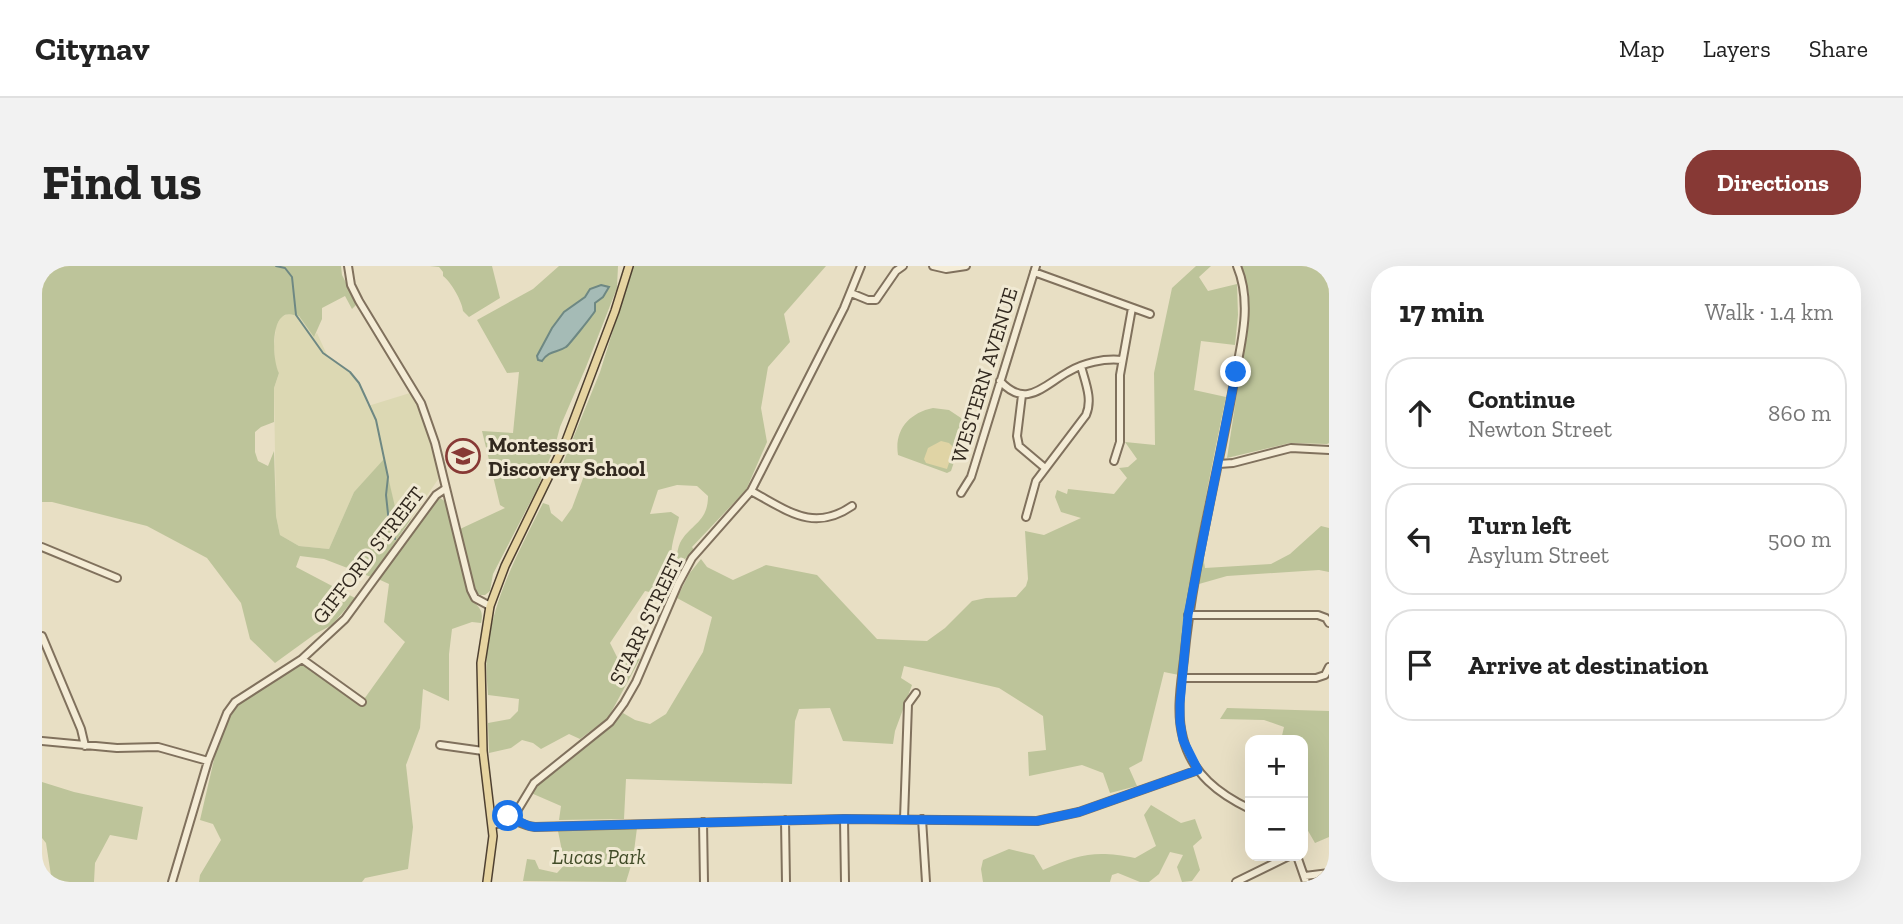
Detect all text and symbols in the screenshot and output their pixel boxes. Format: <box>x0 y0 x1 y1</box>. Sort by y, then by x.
text: Citynav <box>35 29 150 68</box>
text: Map <box>1619 34 1665 63</box>
text: Layers <box>1703 34 1771 63</box>
text: Share <box>1809 34 1868 63</box>
button: Directions <box>1685 150 1861 215</box>
text: Find us <box>42 153 202 212</box>
street label: WESTERN AVENUE <box>945 284 1023 466</box>
text: 17 min <box>1399 294 1484 330</box>
text: Walk · 1.4 km <box>1705 298 1833 326</box>
route end <box>1220 356 1251 387</box>
text: Continue <box>1468 383 1575 415</box>
icon: ahead <box>1401 394 1439 432</box>
text: 860 m <box>1768 399 1831 427</box>
text: Newton Street <box>1468 415 1612 443</box>
place label: Montessori Discovery School <box>488 432 646 481</box>
school or university icon: Montessori Discovery School <box>444 437 482 475</box>
street label: GIFFORD STREET <box>307 481 429 629</box>
text: Turn left <box>1468 509 1571 541</box>
icon: left <box>1401 520 1439 558</box>
text: 500 m <box>1768 525 1831 553</box>
text: Asylum Street <box>1468 541 1609 569</box>
street label: STARR STREET <box>604 550 688 688</box>
icon: arrive <box>1401 646 1439 684</box>
text: Arrive at destination <box>1468 649 1708 681</box>
map controls <box>1245 735 1308 861</box>
button: + <box>1245 735 1308 798</box>
button: − <box>1245 798 1308 861</box>
route start <box>492 800 523 831</box>
park label: Lucas Park <box>552 844 646 869</box>

